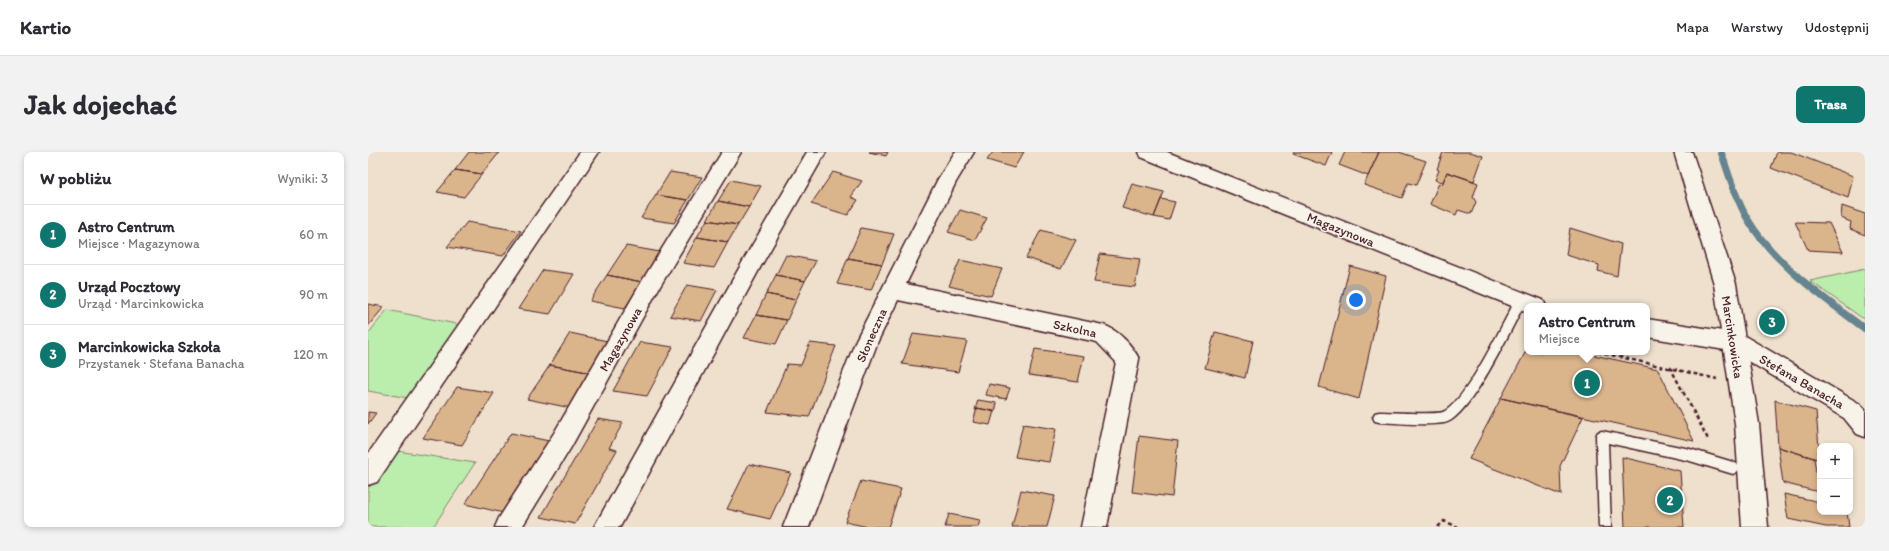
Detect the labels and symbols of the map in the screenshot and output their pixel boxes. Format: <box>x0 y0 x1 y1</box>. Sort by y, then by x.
street label: Magazynowa <box>1305 209 1377 250</box>
your location <box>1346 290 1366 310</box>
street label: Marcinkowicka <box>1719 295 1747 380</box>
street label: Magazynowa <box>596 304 645 374</box>
street label: Słoneczna <box>853 306 890 364</box>
pin: 3 <box>1759 307 1785 337</box>
street label: Szkolna <box>1052 317 1099 341</box>
street label: Stefana Banacha <box>1757 351 1847 412</box>
pin: 1 <box>1574 368 1600 398</box>
pin: 2 <box>1657 485 1683 515</box>

